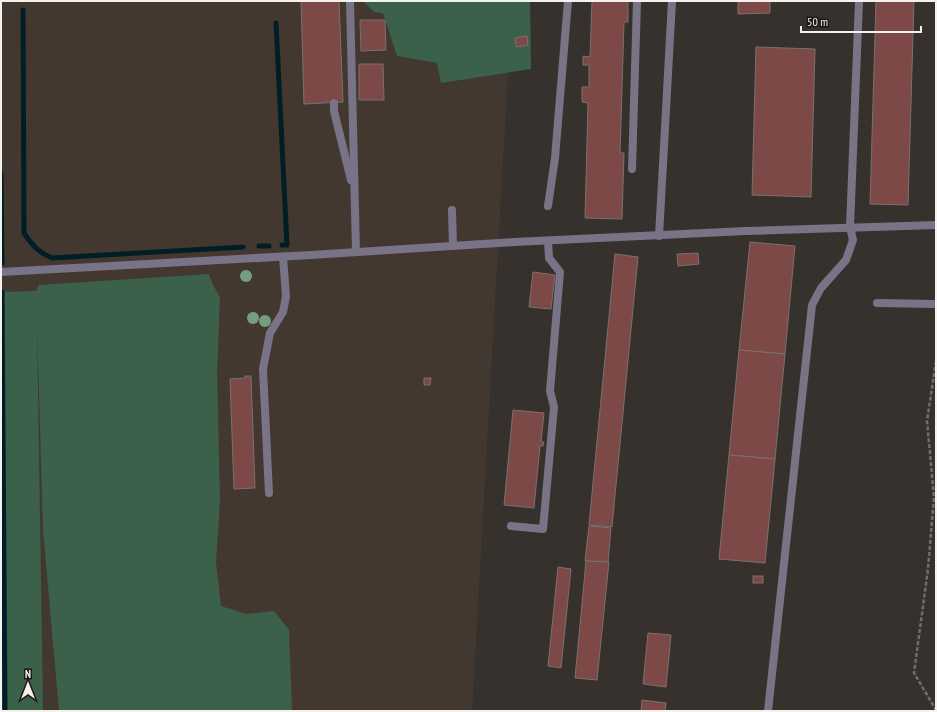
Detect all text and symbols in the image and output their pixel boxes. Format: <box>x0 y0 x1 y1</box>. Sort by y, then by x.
scale bar <box>801 8 921 34</box>
text: 50 m <box>807 14 828 29</box>
north arrow <box>8 664 48 704</box>
text: N <box>25 667 31 681</box>

